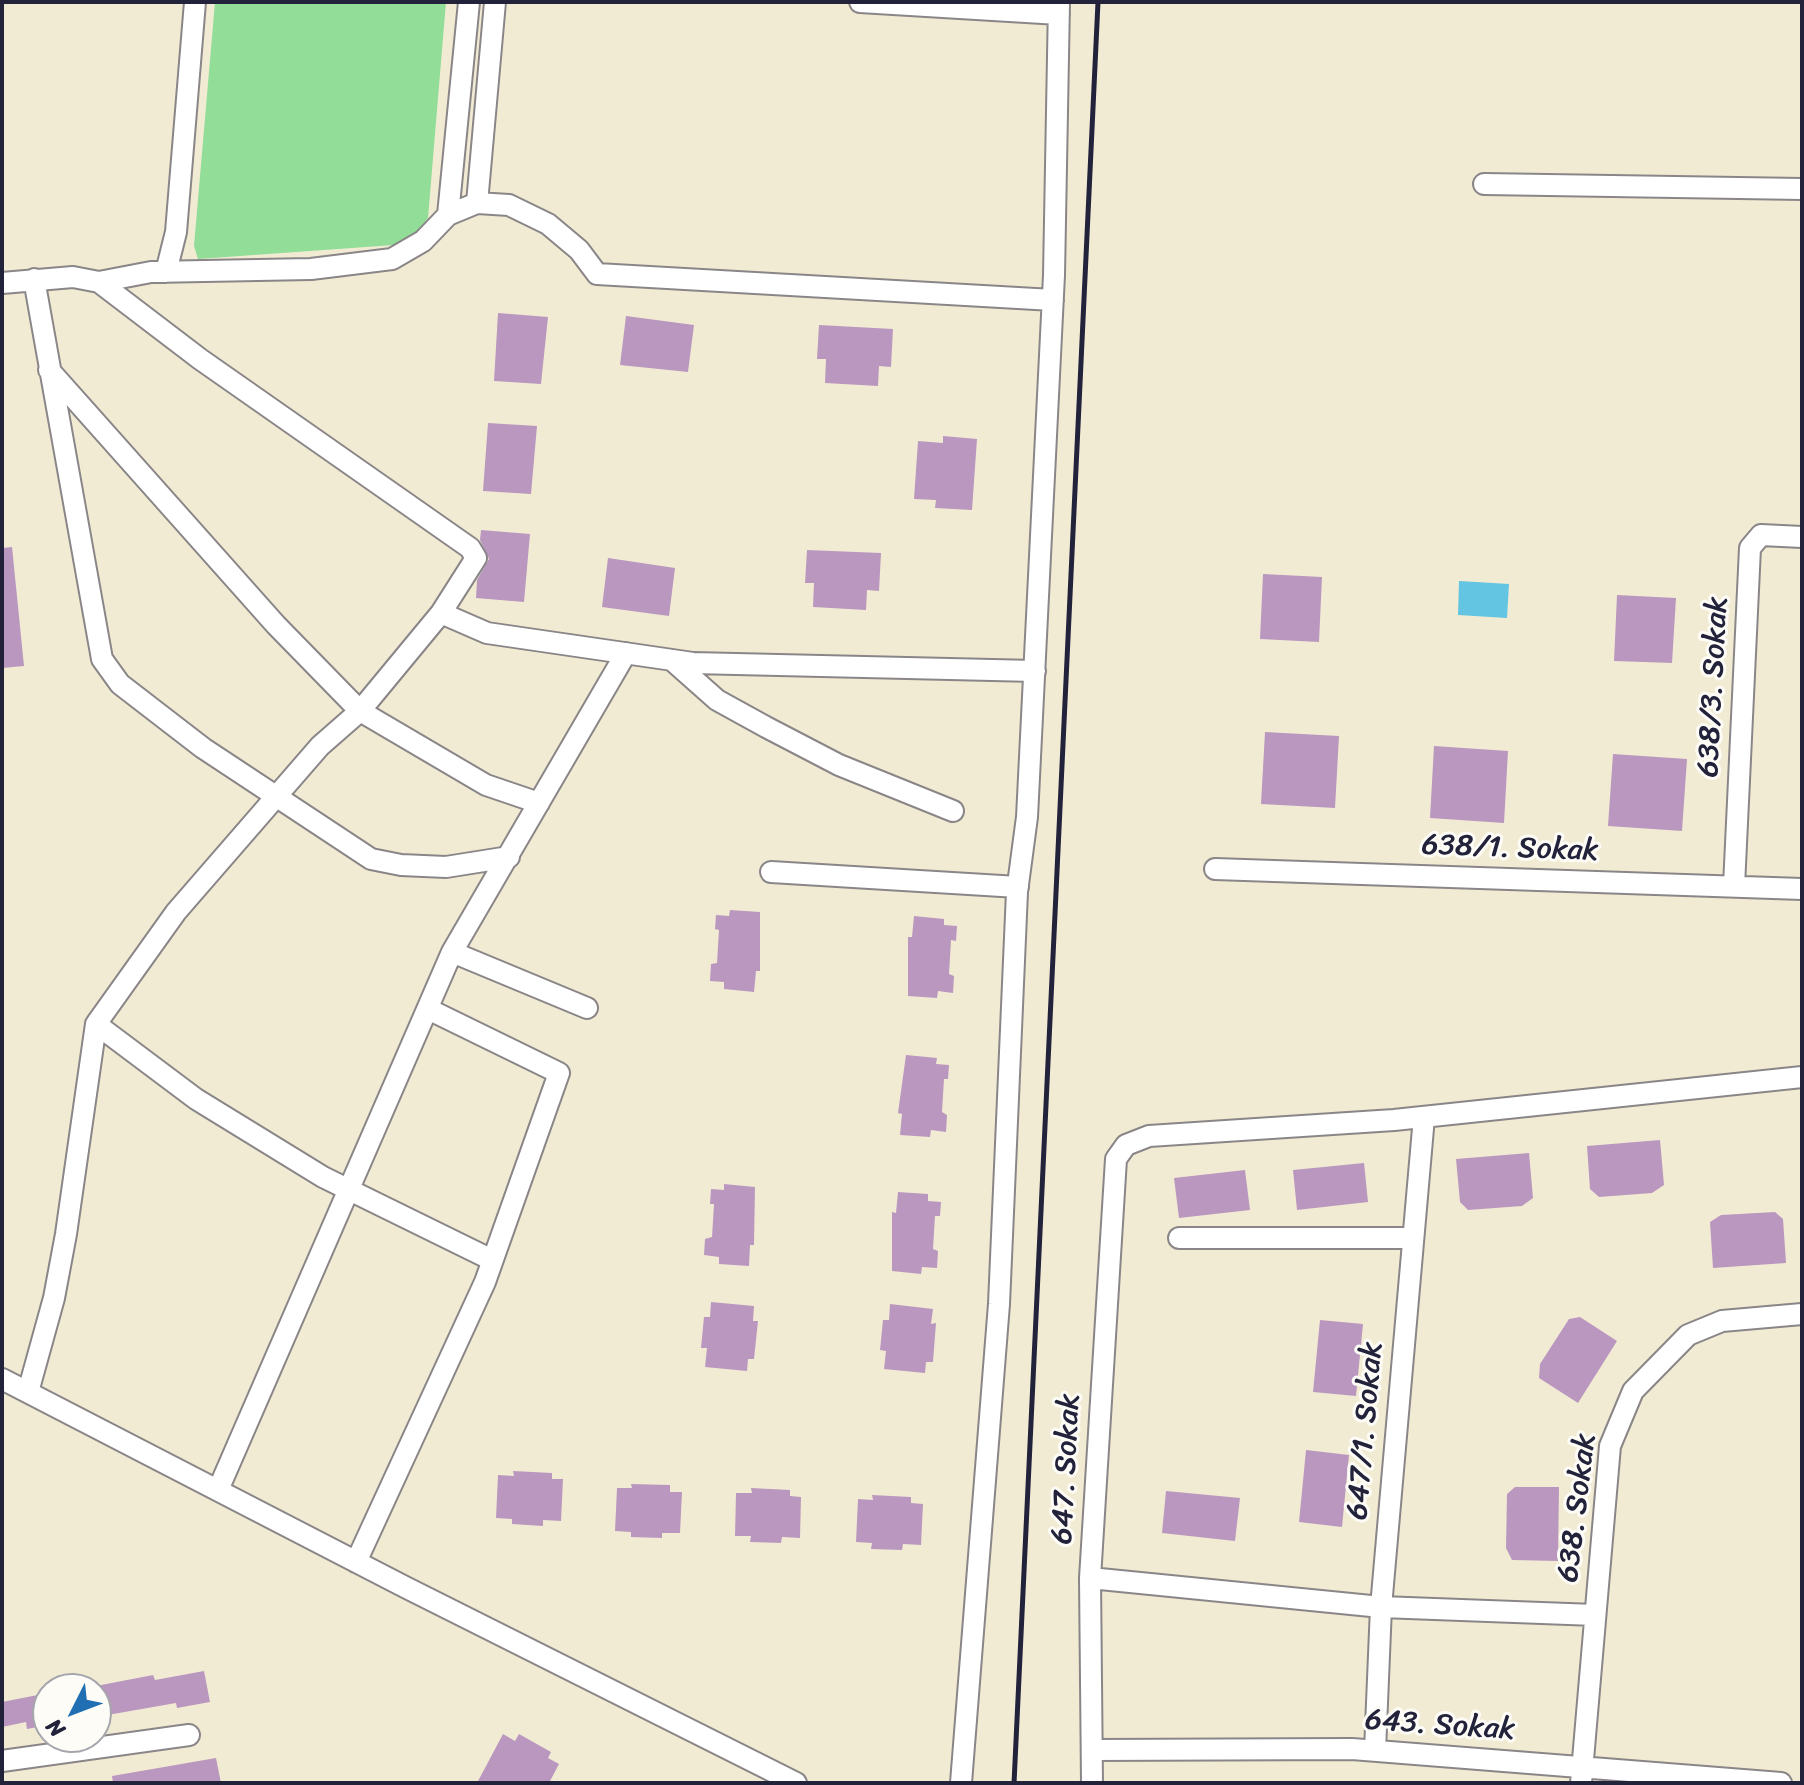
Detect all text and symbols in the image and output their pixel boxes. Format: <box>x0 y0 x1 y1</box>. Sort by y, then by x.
street label: 638/3. Sokak <box>1691 596 1737 778</box>
street label: 638/1. Sokak <box>1421 828 1599 870</box>
street label: 647/1. Sokak <box>1340 1341 1392 1521</box>
street label: 647. Sokak <box>1045 1393 1089 1545</box>
street label: 638. Sokak <box>1551 1432 1605 1584</box>
north arrow <box>32 1673 112 1753</box>
street label: 643. Sokak <box>1364 1703 1516 1749</box>
text: N <box>36 1709 75 1747</box>

